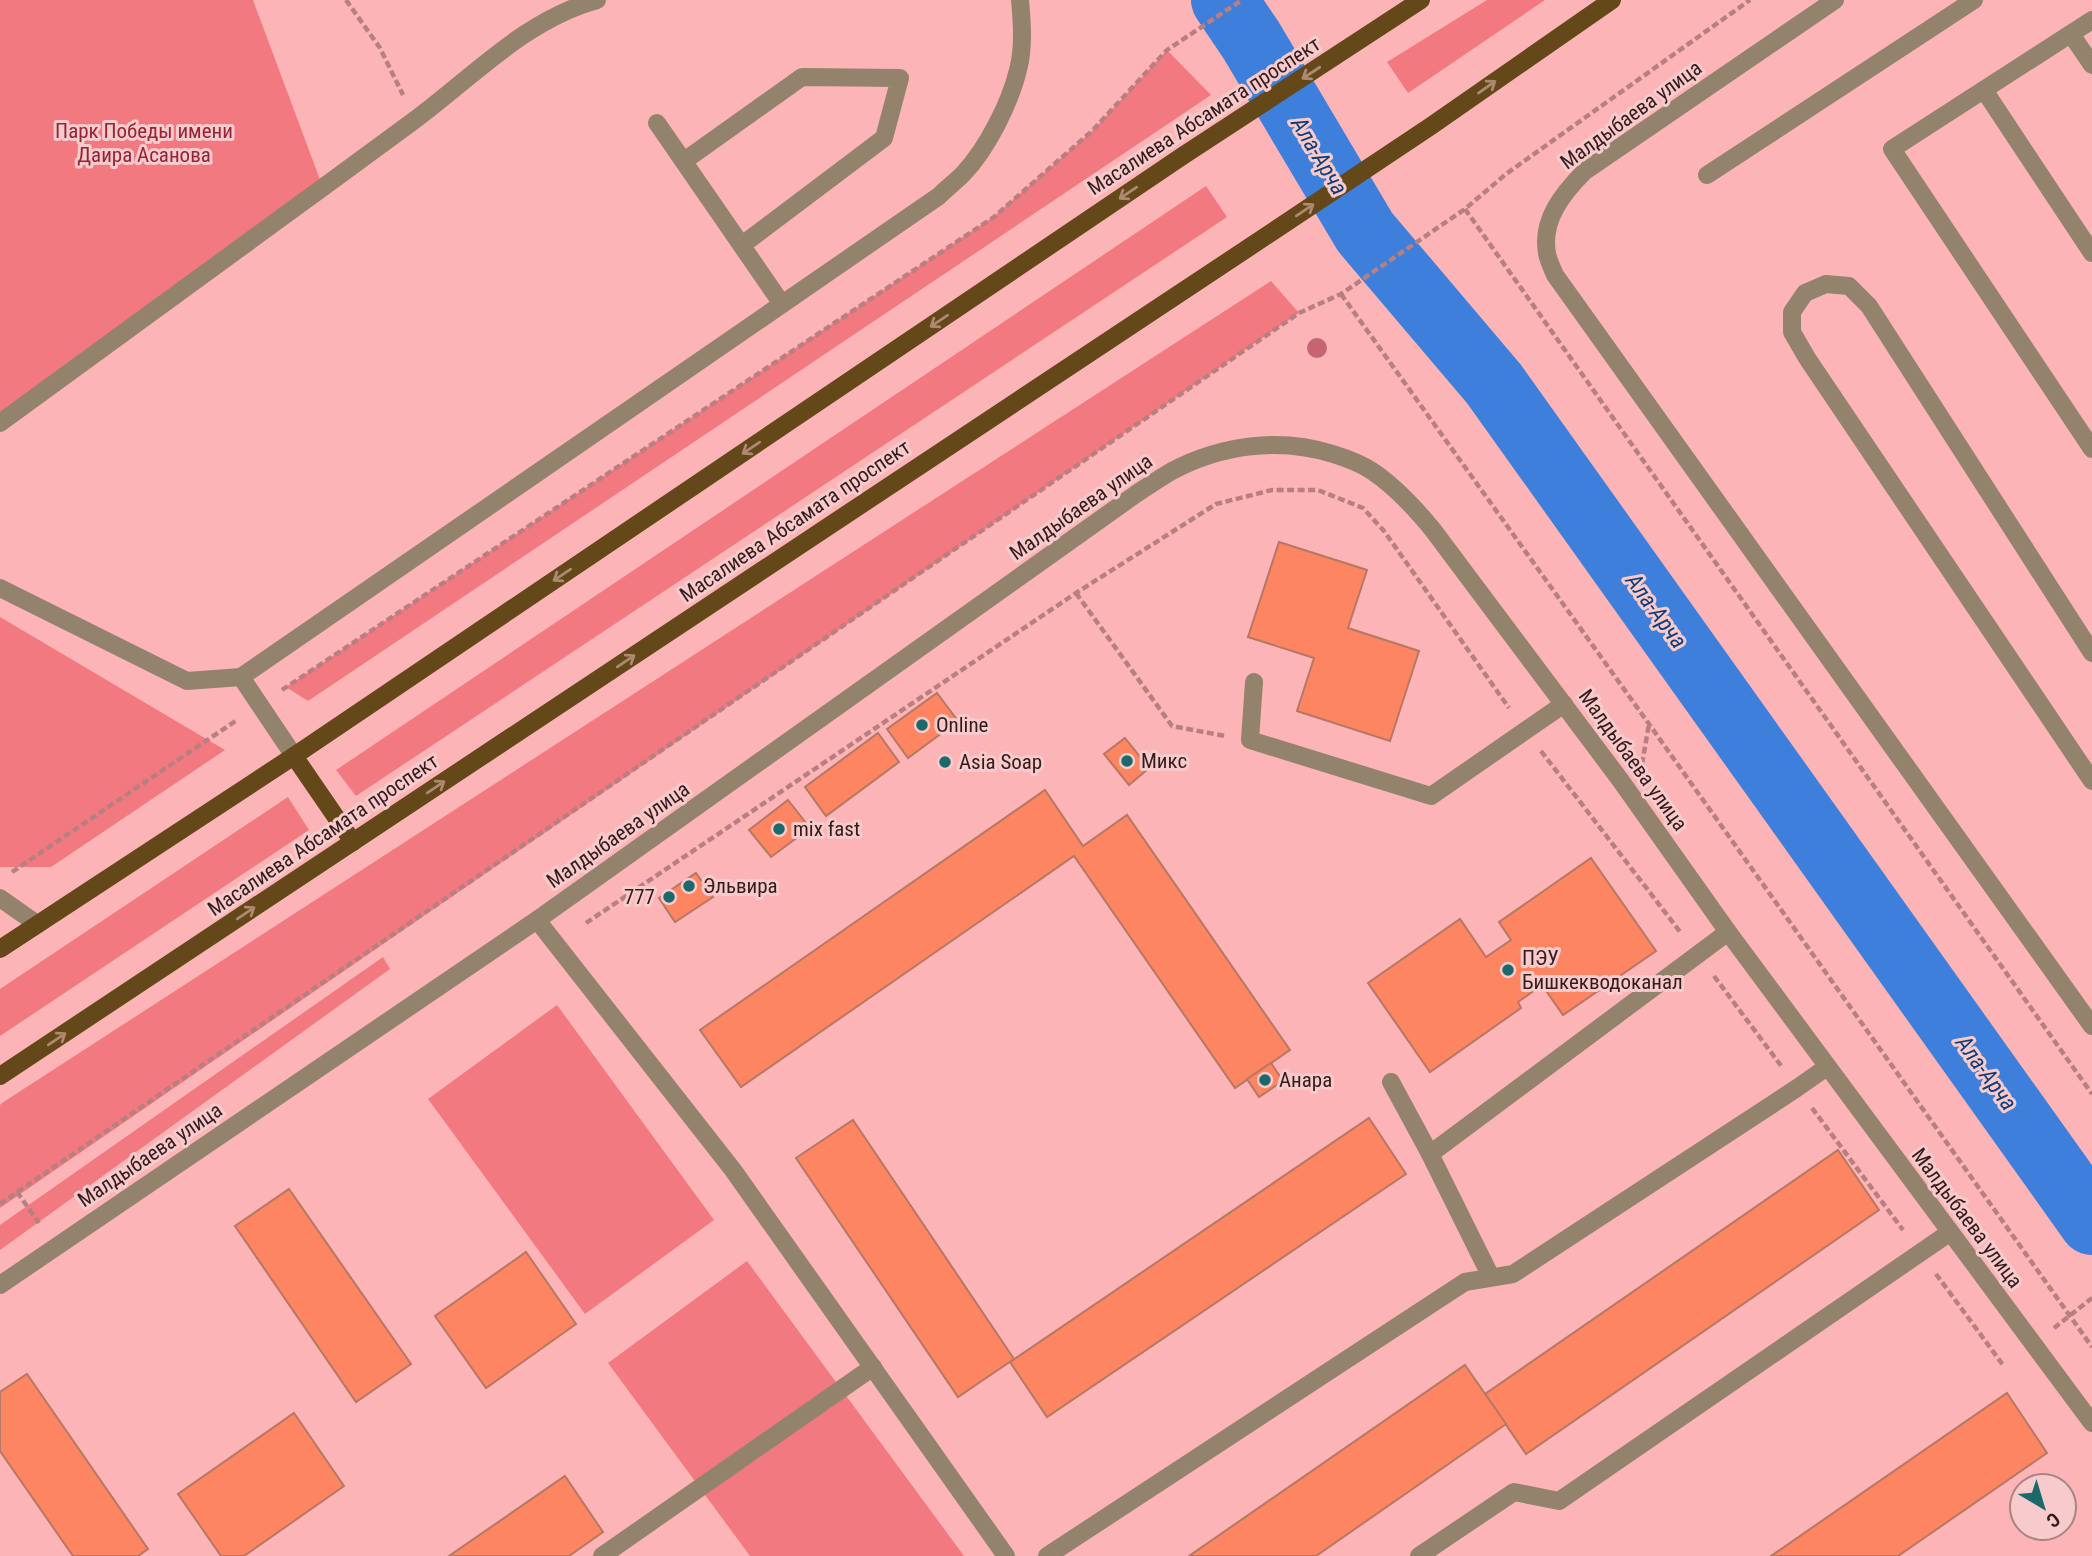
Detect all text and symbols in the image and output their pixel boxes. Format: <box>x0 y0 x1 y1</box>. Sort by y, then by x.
street label: Масалиева Абсамата проспект <box>1083 32 1325 200</box>
street label: Малдыбаева улица <box>1556 56 1706 174</box>
one-way arrow <box>1302 66 1322 80</box>
one-way arrow <box>1477 80 1496 94</box>
water label: Ала-Арча <box>1285 111 1353 200</box>
park label: Парк Победы имени Даира Асанова <box>55 119 233 167</box>
one-way arrow <box>1119 186 1138 200</box>
one-way arrow <box>1295 203 1314 217</box>
one-way arrow <box>930 313 949 328</box>
street label: Масалиева Абсамата проспект <box>675 435 915 607</box>
one-way arrow <box>741 441 761 455</box>
street label: Малдыбаева улица <box>1005 449 1157 565</box>
water label: Ала-Арча <box>1619 567 1692 654</box>
one-way arrow <box>553 568 572 582</box>
one-way arrow <box>615 654 635 668</box>
street label: Малдыбаева улица <box>1574 685 1692 835</box>
place label: Online <box>936 713 989 737</box>
marker: Online <box>914 717 930 733</box>
street label: Масалиева Абсамата проспект <box>203 749 443 921</box>
place label: Микс <box>1141 749 1187 773</box>
place label: Asia Soap <box>959 750 1042 774</box>
marker: Микс <box>1119 753 1135 769</box>
marker: Asia Soap <box>937 754 953 770</box>
street label: Малдыбаева улица <box>542 777 694 893</box>
one-way arrow <box>426 780 445 794</box>
place label: mix fast <box>793 817 860 841</box>
marker: mix fast <box>771 821 787 837</box>
place label: Эльвира <box>703 874 778 898</box>
marker: Эльвира <box>681 878 697 894</box>
place label: 777 <box>624 885 655 909</box>
marker: 777 <box>661 889 677 905</box>
one-way arrow <box>236 906 256 920</box>
place label: ПЭУ Бишкекводоканал <box>1522 946 1683 994</box>
marker: ПЭУ Бишкекводоканал <box>1500 962 1516 978</box>
water label: Ала-Арча <box>1949 1029 2022 1116</box>
one-way arrow <box>47 1032 66 1046</box>
place label: Анара <box>1279 1068 1332 1092</box>
marker: Анара <box>1257 1072 1273 1088</box>
street label: Малдыбаева улица <box>73 1098 227 1212</box>
street label: Малдыбаева улица <box>1907 1143 2027 1293</box>
north arrow <box>2008 1472 2078 1542</box>
text: С <box>2042 1508 2065 1533</box>

